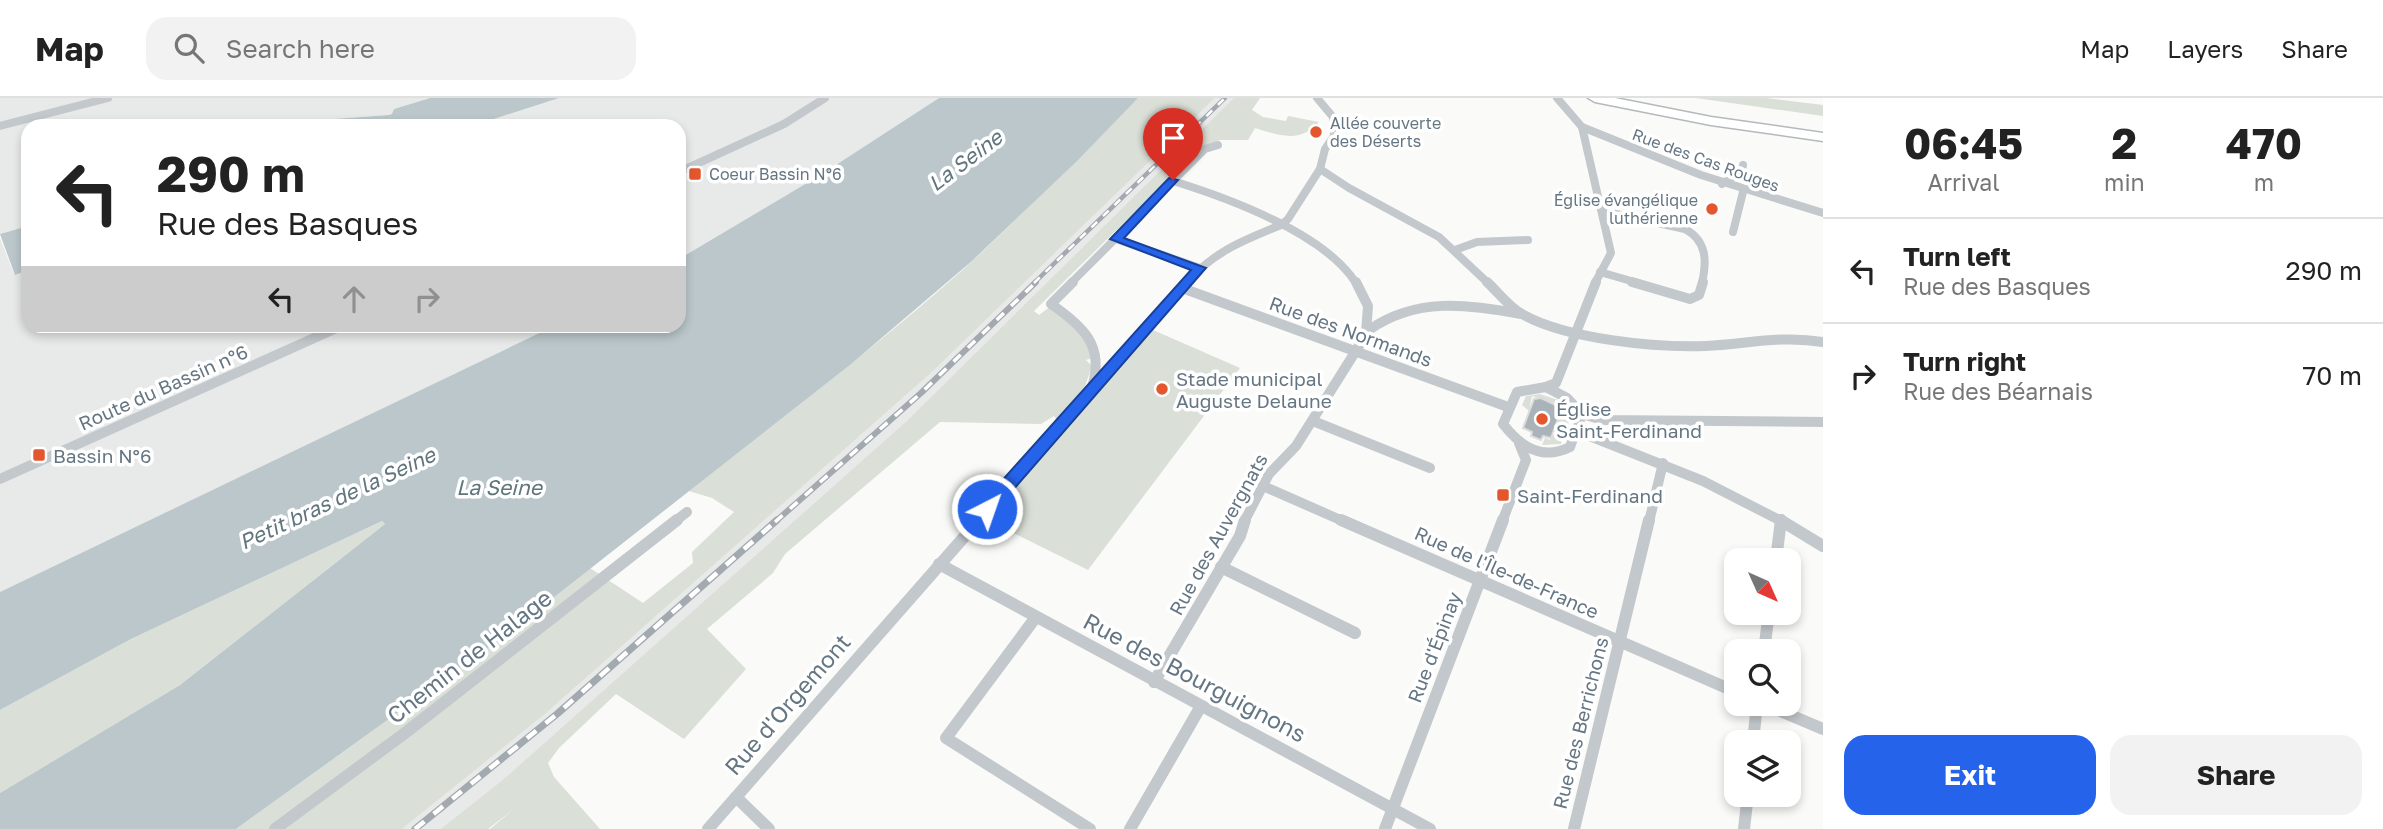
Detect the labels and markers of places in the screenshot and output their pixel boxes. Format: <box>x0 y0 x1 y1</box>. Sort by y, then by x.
pin <box>1143 108 1203 180</box>
place label: Allée couverte des Déserts <box>1330 113 1441 151</box>
marker: Allée couverte des Déserts <box>1308 124 1324 140</box>
place label: Coeur Bassin N°6 <box>709 164 842 184</box>
marker: Coeur Bassin N°6 <box>687 166 703 182</box>
place label: Église évangélique luthérienne <box>1554 190 1698 228</box>
marker: Église évangélique luthérienne <box>1704 201 1720 217</box>
place label: Stade municipal Auguste Delaune <box>1176 367 1332 412</box>
marker: Stade municipal Auguste Delaune <box>1154 381 1170 397</box>
place label: Église Saint-Ferdinand <box>1556 397 1702 442</box>
marker: Église Saint-Ferdinand <box>1534 411 1550 427</box>
place label: Bassin N°6 <box>53 444 151 467</box>
marker: Bassin N°6 <box>31 447 47 463</box>
place label: Saint-Ferdinand <box>1517 484 1663 507</box>
marker: Saint-Ferdinand <box>1495 487 1511 503</box>

